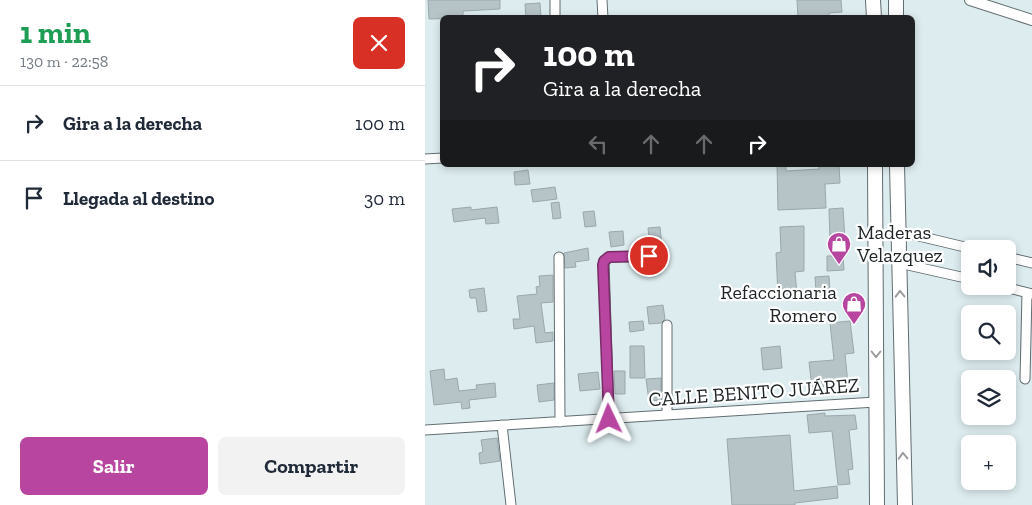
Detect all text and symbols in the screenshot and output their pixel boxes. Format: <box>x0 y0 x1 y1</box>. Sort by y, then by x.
text: 1 min <box>20 15 91 51</box>
button: close <box>353 17 405 69</box>
text: 100 m <box>543 33 635 75</box>
icon: right <box>460 35 525 100</box>
text: 130 m · 22:58 <box>20 52 108 71</box>
text: Gira a la derecha <box>543 75 701 102</box>
icon: right <box>20 109 48 137</box>
text: Gira a la derecha <box>63 112 202 135</box>
text: 100 m <box>355 112 405 135</box>
icon: left <box>584 130 612 158</box>
icon: ahead <box>637 130 665 158</box>
icon: ahead <box>690 130 718 158</box>
icon: right <box>743 130 771 158</box>
icon: arrive <box>20 184 48 212</box>
text: Llegada al destino <box>63 187 214 210</box>
text: 30 m <box>364 187 405 210</box>
place label: Maderas Velazquez <box>856 220 943 267</box>
shop icon: Maderas Velazquez <box>826 231 852 265</box>
pin <box>628 235 670 277</box>
map controls <box>961 240 1016 490</box>
button: sound <box>961 240 1016 295</box>
icon: arrive <box>635 242 663 270</box>
place label: Refaccionaria Romero <box>720 280 837 327</box>
one-way arrow <box>894 290 905 298</box>
shop icon: Refaccionaria Romero <box>841 291 867 325</box>
button: search <box>961 305 1016 360</box>
one-way arrow <box>871 350 881 358</box>
button: layers <box>961 370 1016 425</box>
street label: CALLE BENITO JUÁREZ <box>648 373 860 411</box>
position arrow <box>582 392 634 444</box>
button: + <box>961 435 1016 490</box>
button: Salir <box>20 437 208 495</box>
button: Compartir <box>218 437 405 495</box>
one-way arrow <box>898 452 908 460</box>

